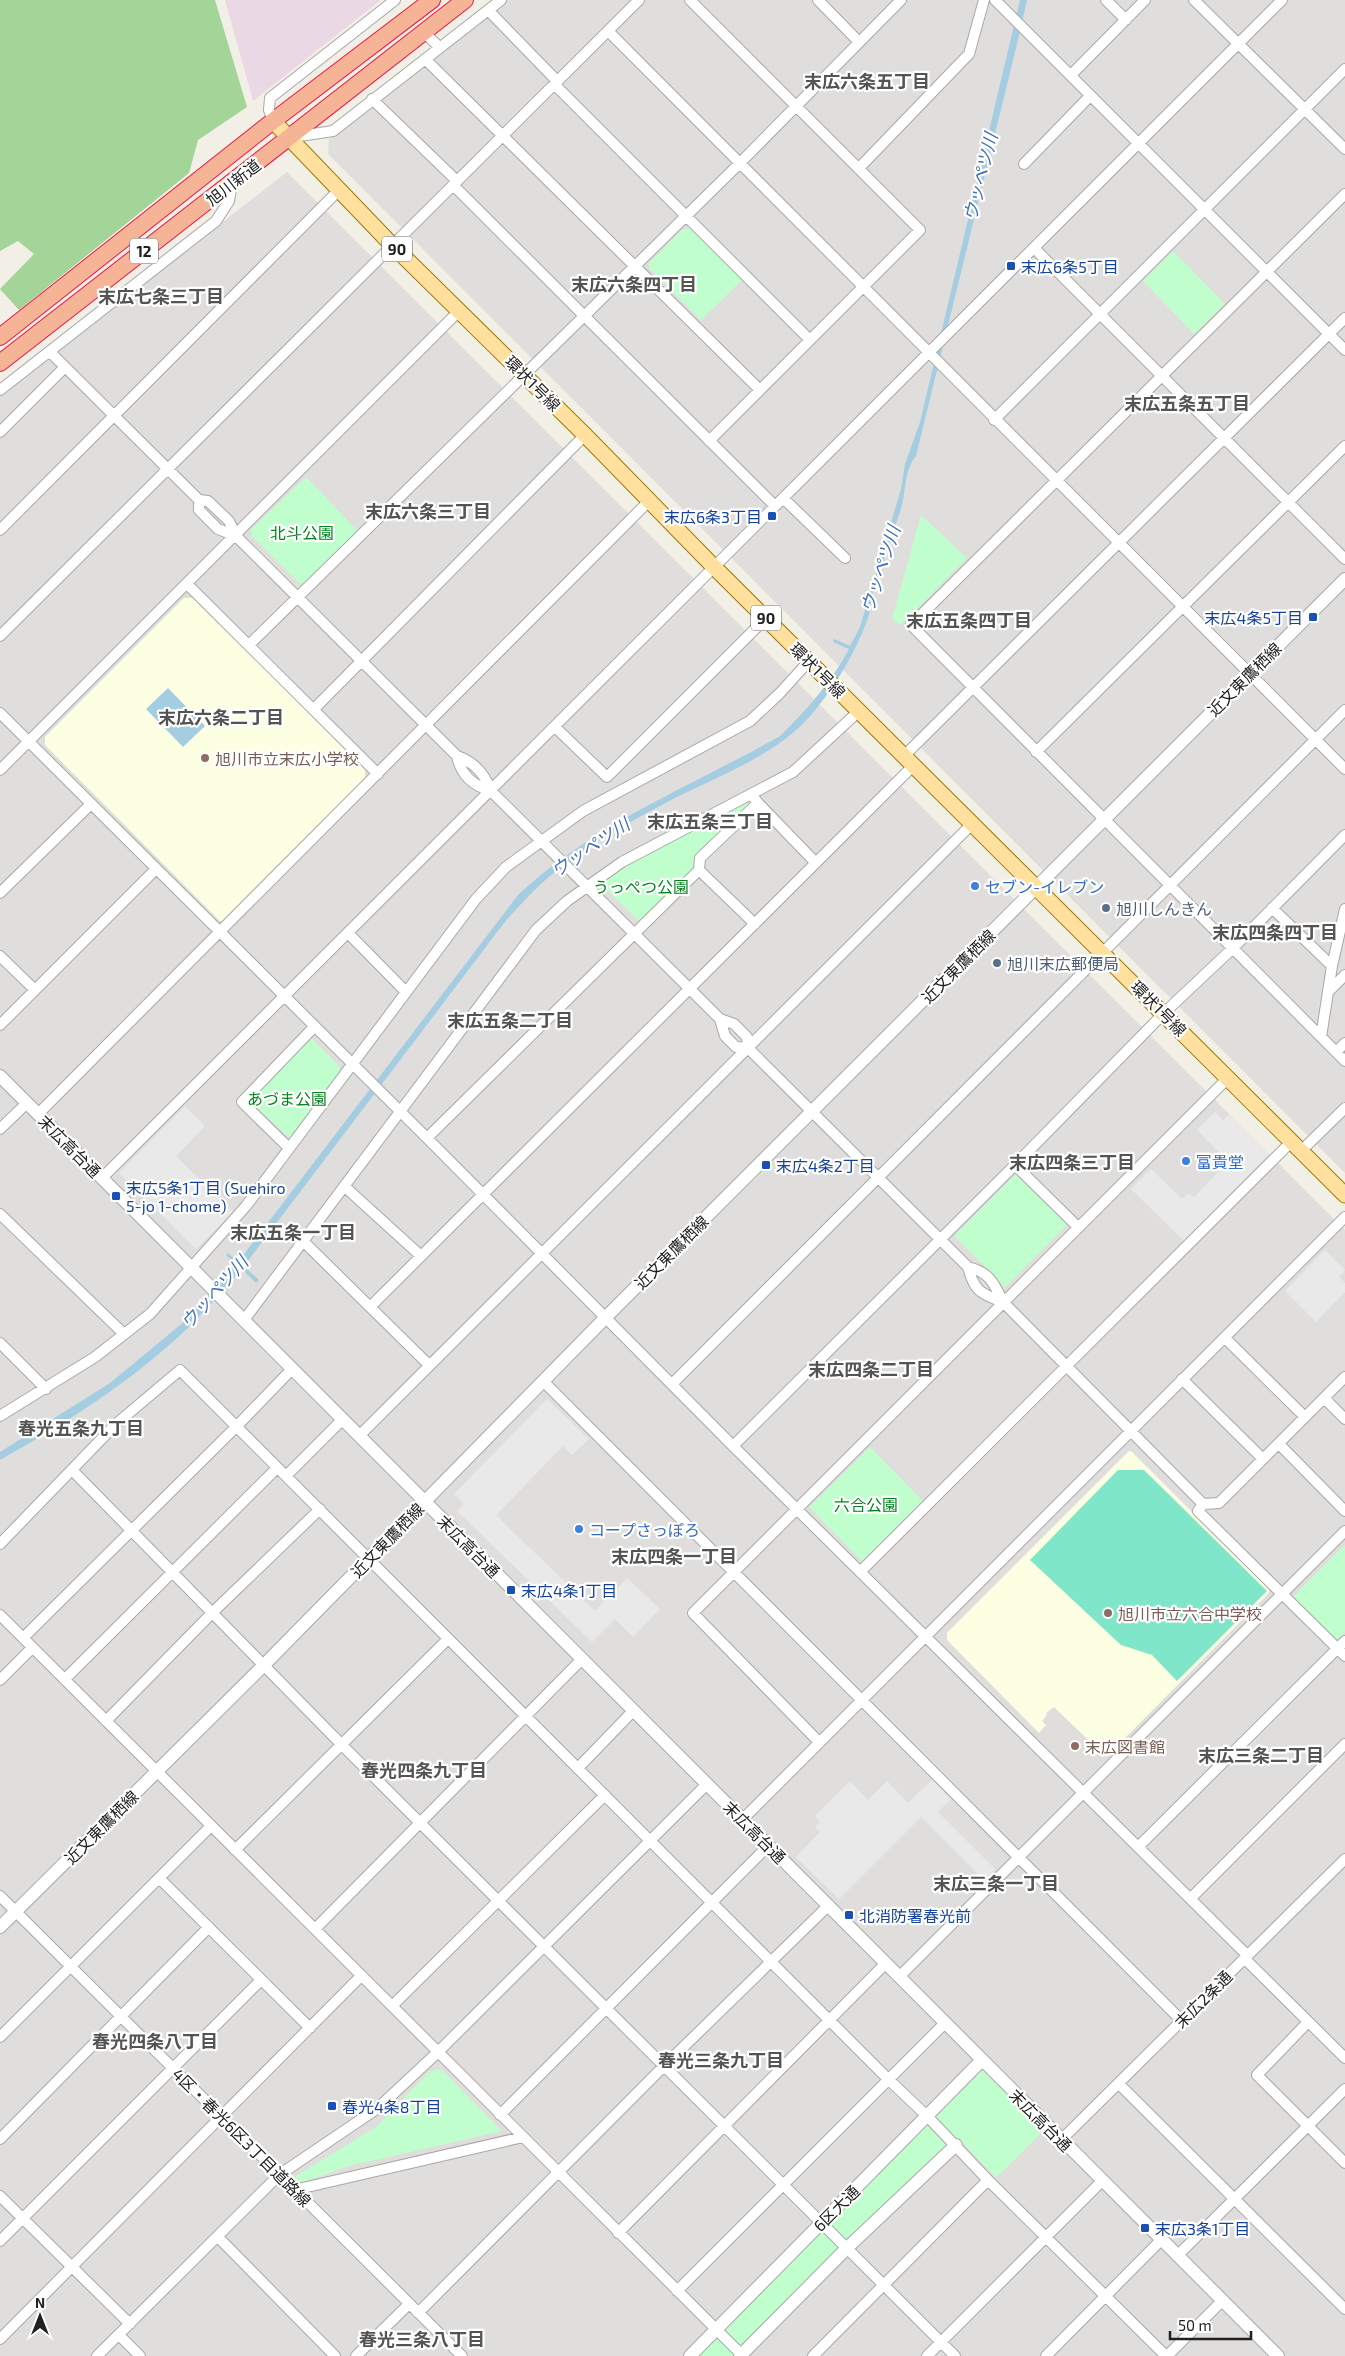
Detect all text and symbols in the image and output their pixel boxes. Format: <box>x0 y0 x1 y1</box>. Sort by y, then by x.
district label: 末広六条五丁目 <box>804 70 930 92</box>
water label: ウッペツ川 <box>958 129 1002 223</box>
street label: 旭川新道 <box>202 155 264 209</box>
road number: 90 <box>382 236 412 262</box>
road number: 12 <box>130 238 158 264</box>
place label: 末広6条5丁目 <box>1021 257 1119 276</box>
marker: 末広6条5丁目 <box>1005 260 1017 272</box>
district label: 末広六条四丁目 <box>571 273 697 295</box>
district label: 末広七条三丁目 <box>98 285 224 307</box>
street label: 環状1号線 <box>501 351 565 415</box>
district label: 末広五条五丁目 <box>1124 392 1250 414</box>
district label: 末広六条三丁目 <box>365 500 491 522</box>
place label: 末広6条3丁目 <box>664 507 762 526</box>
marker: 末広6条3丁目 <box>766 510 778 522</box>
water label: ウッペツ川 <box>856 521 905 615</box>
park label: 北斗公園 <box>270 523 334 542</box>
road number: 90 <box>751 606 781 630</box>
place label: 末広4条5丁目 <box>1205 608 1303 627</box>
district label: 末広五条四丁目 <box>906 609 1032 631</box>
marker: 末広4条5丁目 <box>1307 611 1319 623</box>
street label: 環状1号線 <box>786 638 850 702</box>
street label: 近文東鷹栖線 <box>1203 638 1285 720</box>
district label: 末広六条二丁目 <box>158 706 284 728</box>
place label: 旭川市立末広小学校 <box>215 749 359 768</box>
marker: 旭川市立末広小学校 <box>199 752 211 764</box>
district label: 末広五条三丁目 <box>647 810 773 832</box>
water label: ウッペツ川 <box>547 812 635 881</box>
park label: うっぺつ公園 <box>593 877 689 896</box>
place label: セブン-イレブン <box>985 877 1104 896</box>
marker: セブン-イレブン <box>969 880 981 892</box>
place label: 旭川しんきん <box>1116 899 1212 918</box>
marker: 旭川しんきん <box>1100 902 1112 914</box>
district label: 末広四条四丁目 <box>1212 921 1338 943</box>
street label: 近文東鷹栖線 <box>917 925 999 1007</box>
place label: 旭川末広郵便局 <box>1007 954 1119 973</box>
marker: 旭川末広郵便局 <box>991 957 1003 969</box>
street label: 環状1号線 <box>1127 976 1191 1040</box>
district label: 末広五条二丁目 <box>447 1009 573 1031</box>
park label: あづま公園 <box>247 1089 327 1108</box>
street label: 末広高台通 <box>35 1111 105 1181</box>
district label: 末広四条三丁目 <box>1009 1151 1135 1173</box>
place label: 富貴堂 <box>1196 1152 1244 1171</box>
marker: 富貴堂 <box>1180 1155 1192 1167</box>
place label: 末広4条2丁目 <box>776 1156 875 1175</box>
marker: 末広4条2丁目 <box>760 1159 772 1171</box>
place label: 末広5条1丁目 (Suehiro 5-jo 1-chome) <box>126 1178 286 1216</box>
marker: 末広5条1丁目 (Suehiro 5-jo 1-chome) <box>110 1190 122 1202</box>
street label: 近文東鷹栖線 <box>630 1211 712 1293</box>
district label: 末広五条一丁目 <box>230 1221 356 1243</box>
water label: ウッペツ川 <box>176 1250 254 1333</box>
district label: 末広四条二丁目 <box>808 1358 934 1380</box>
district label: 春光五条九丁目 <box>18 1417 144 1439</box>
park label: 六合公園 <box>834 1495 898 1514</box>
street label: 近文東鷹栖線 <box>347 1499 427 1581</box>
street label: 末広高台通 <box>434 1511 504 1581</box>
place label: コープさっぽろ <box>589 1520 700 1539</box>
marker: コープさっぽろ <box>573 1523 585 1535</box>
district label: 末広四条一丁目 <box>611 1545 737 1567</box>
place label: 末広4条1丁目 <box>521 1581 617 1600</box>
marker: 末広4条1丁目 <box>505 1584 517 1596</box>
place label: 旭川市立六合中学校 <box>1118 1604 1262 1623</box>
marker: 旭川市立六合中学校 <box>1102 1607 1114 1619</box>
place label: 末広図書館 <box>1085 1737 1165 1756</box>
marker: 末広図書館 <box>1069 1740 1081 1752</box>
district label: 末広三条二丁目 <box>1198 1744 1324 1766</box>
district label: 春光四条九丁目 <box>361 1759 487 1781</box>
street label: 近文東鷹栖線 <box>60 1786 142 1868</box>
street label: 末広高台通 <box>720 1797 790 1867</box>
district label: 末広三条一丁目 <box>933 1872 1059 1894</box>
place label: 北消防署春光前 <box>859 1906 971 1925</box>
marker: 北消防署春光前 <box>843 1909 855 1921</box>
street label: 末広2条通 <box>1170 1966 1236 2032</box>
district label: 春光四条八丁目 <box>92 2030 218 2052</box>
district label: 春光三条九丁目 <box>658 2049 784 2071</box>
street label: 4区・春光6区3丁目道路線 <box>169 2064 315 2210</box>
street label: 末広高台通 <box>1006 2085 1076 2155</box>
place label: 春光4条8丁目 <box>342 2097 442 2116</box>
marker: 春光4条8丁目 <box>326 2100 338 2112</box>
street label: 6区大通 <box>809 2181 863 2235</box>
place label: 末広3条1丁目 <box>1155 2219 1250 2238</box>
marker: 末広3条1丁目 <box>1139 2222 1151 2234</box>
north arrow <box>15 2291 65 2341</box>
text: N <box>35 2294 45 2311</box>
scale bar <box>1170 2308 1251 2340</box>
text: 50 m <box>1178 2316 1212 2334</box>
district label: 春光三条八丁目 <box>359 2328 485 2350</box>

